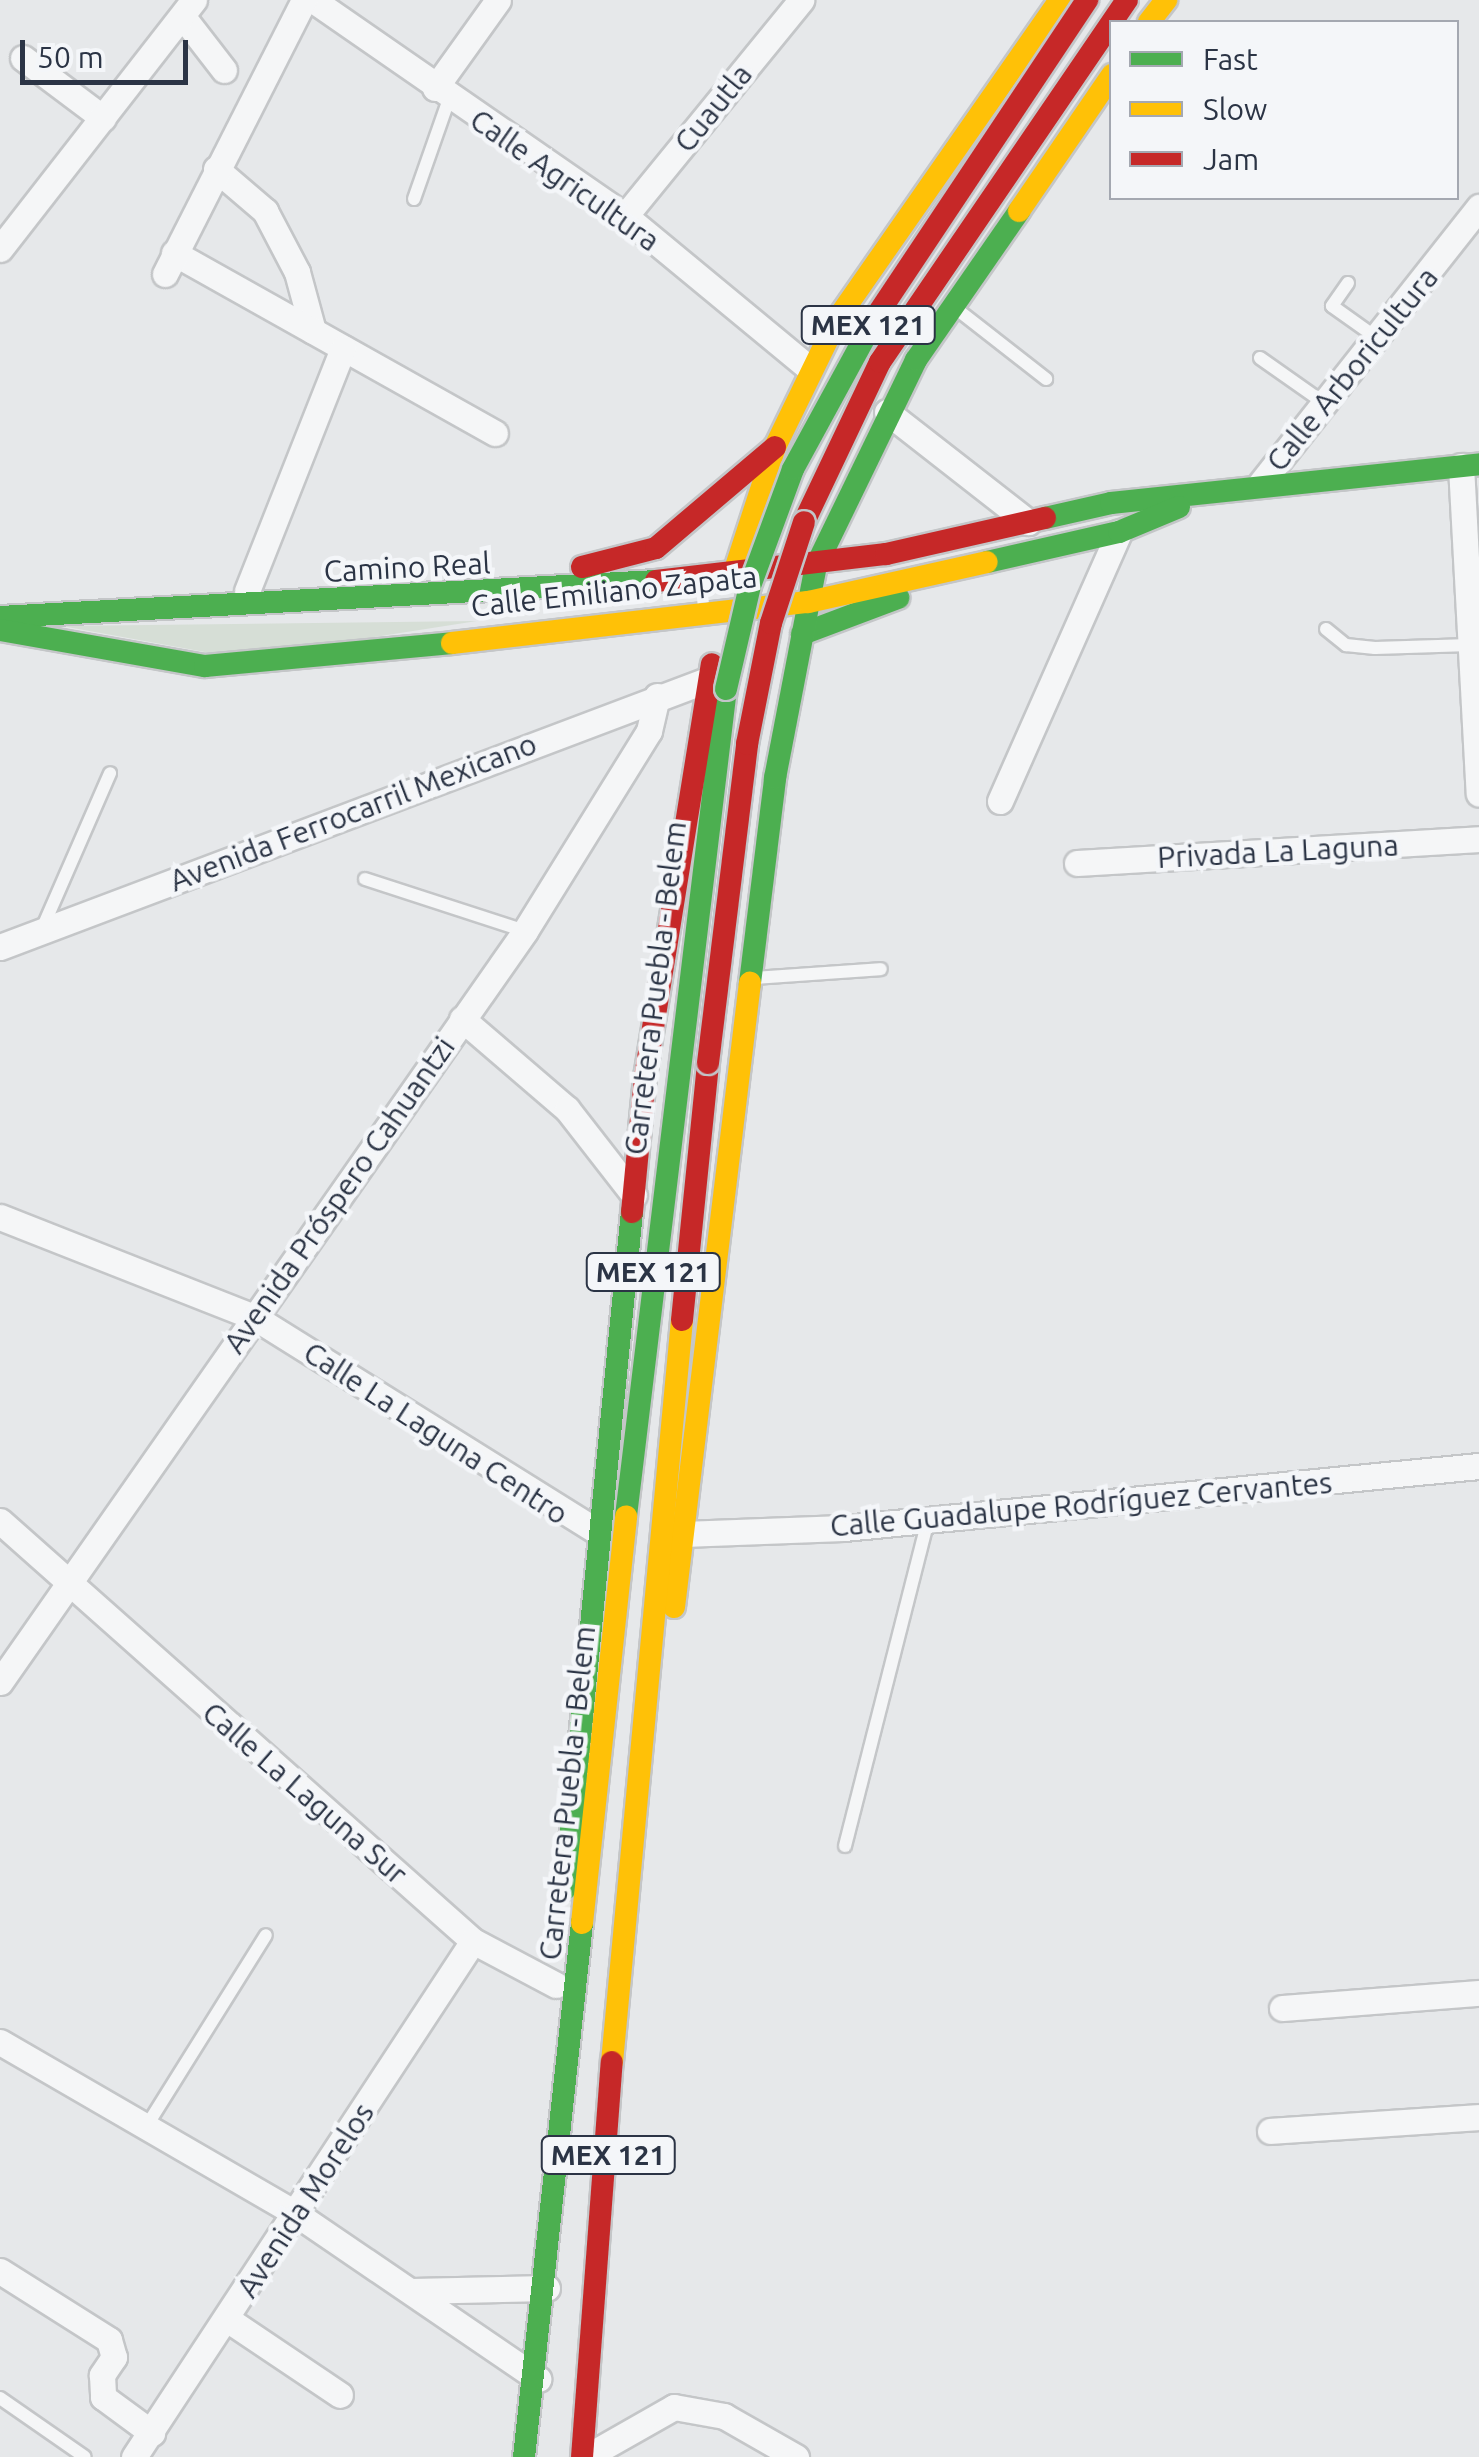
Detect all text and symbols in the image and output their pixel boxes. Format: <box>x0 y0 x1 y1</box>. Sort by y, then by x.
scale bar <box>25 20 192 82</box>
legend <box>1109 20 1459 200</box>
text: 50 m <box>37 40 104 74</box>
text: Fast <box>1203 42 1258 76</box>
street label: Cuautla <box>667 57 759 159</box>
text: Slow <box>1203 92 1267 126</box>
street label: Calle Agricultura <box>463 101 667 259</box>
text: Jam <box>1203 142 1259 176</box>
street label: Calle Arboricultura <box>1259 260 1445 478</box>
road number: MEX 121 <box>800 302 936 348</box>
street label: Camino Real <box>323 545 491 589</box>
street label: Calle Emiliano Zapata <box>469 558 759 624</box>
street label: Avenida Ferrocarril Mexicano <box>164 725 542 899</box>
street label: Carretera Puebla - Belem <box>617 819 693 1157</box>
street label: Privada La Laguna <box>1156 827 1400 875</box>
street label: Avenida Próspero Cahuantzi <box>216 1030 462 1360</box>
road number: MEX 121 <box>586 1249 720 1295</box>
street label: Calle La Laguna Centro <box>297 1334 575 1532</box>
street label: Calle Guadalupe Rodríguez Cervantes <box>828 1464 1334 1544</box>
street label: Carretera Puebla - Belem <box>532 1624 602 1962</box>
street label: Calle La Laguna Sur <box>195 1694 415 1892</box>
street label: Avenida Morelos <box>229 2096 381 2304</box>
road number: MEX 121 <box>540 2132 676 2178</box>

